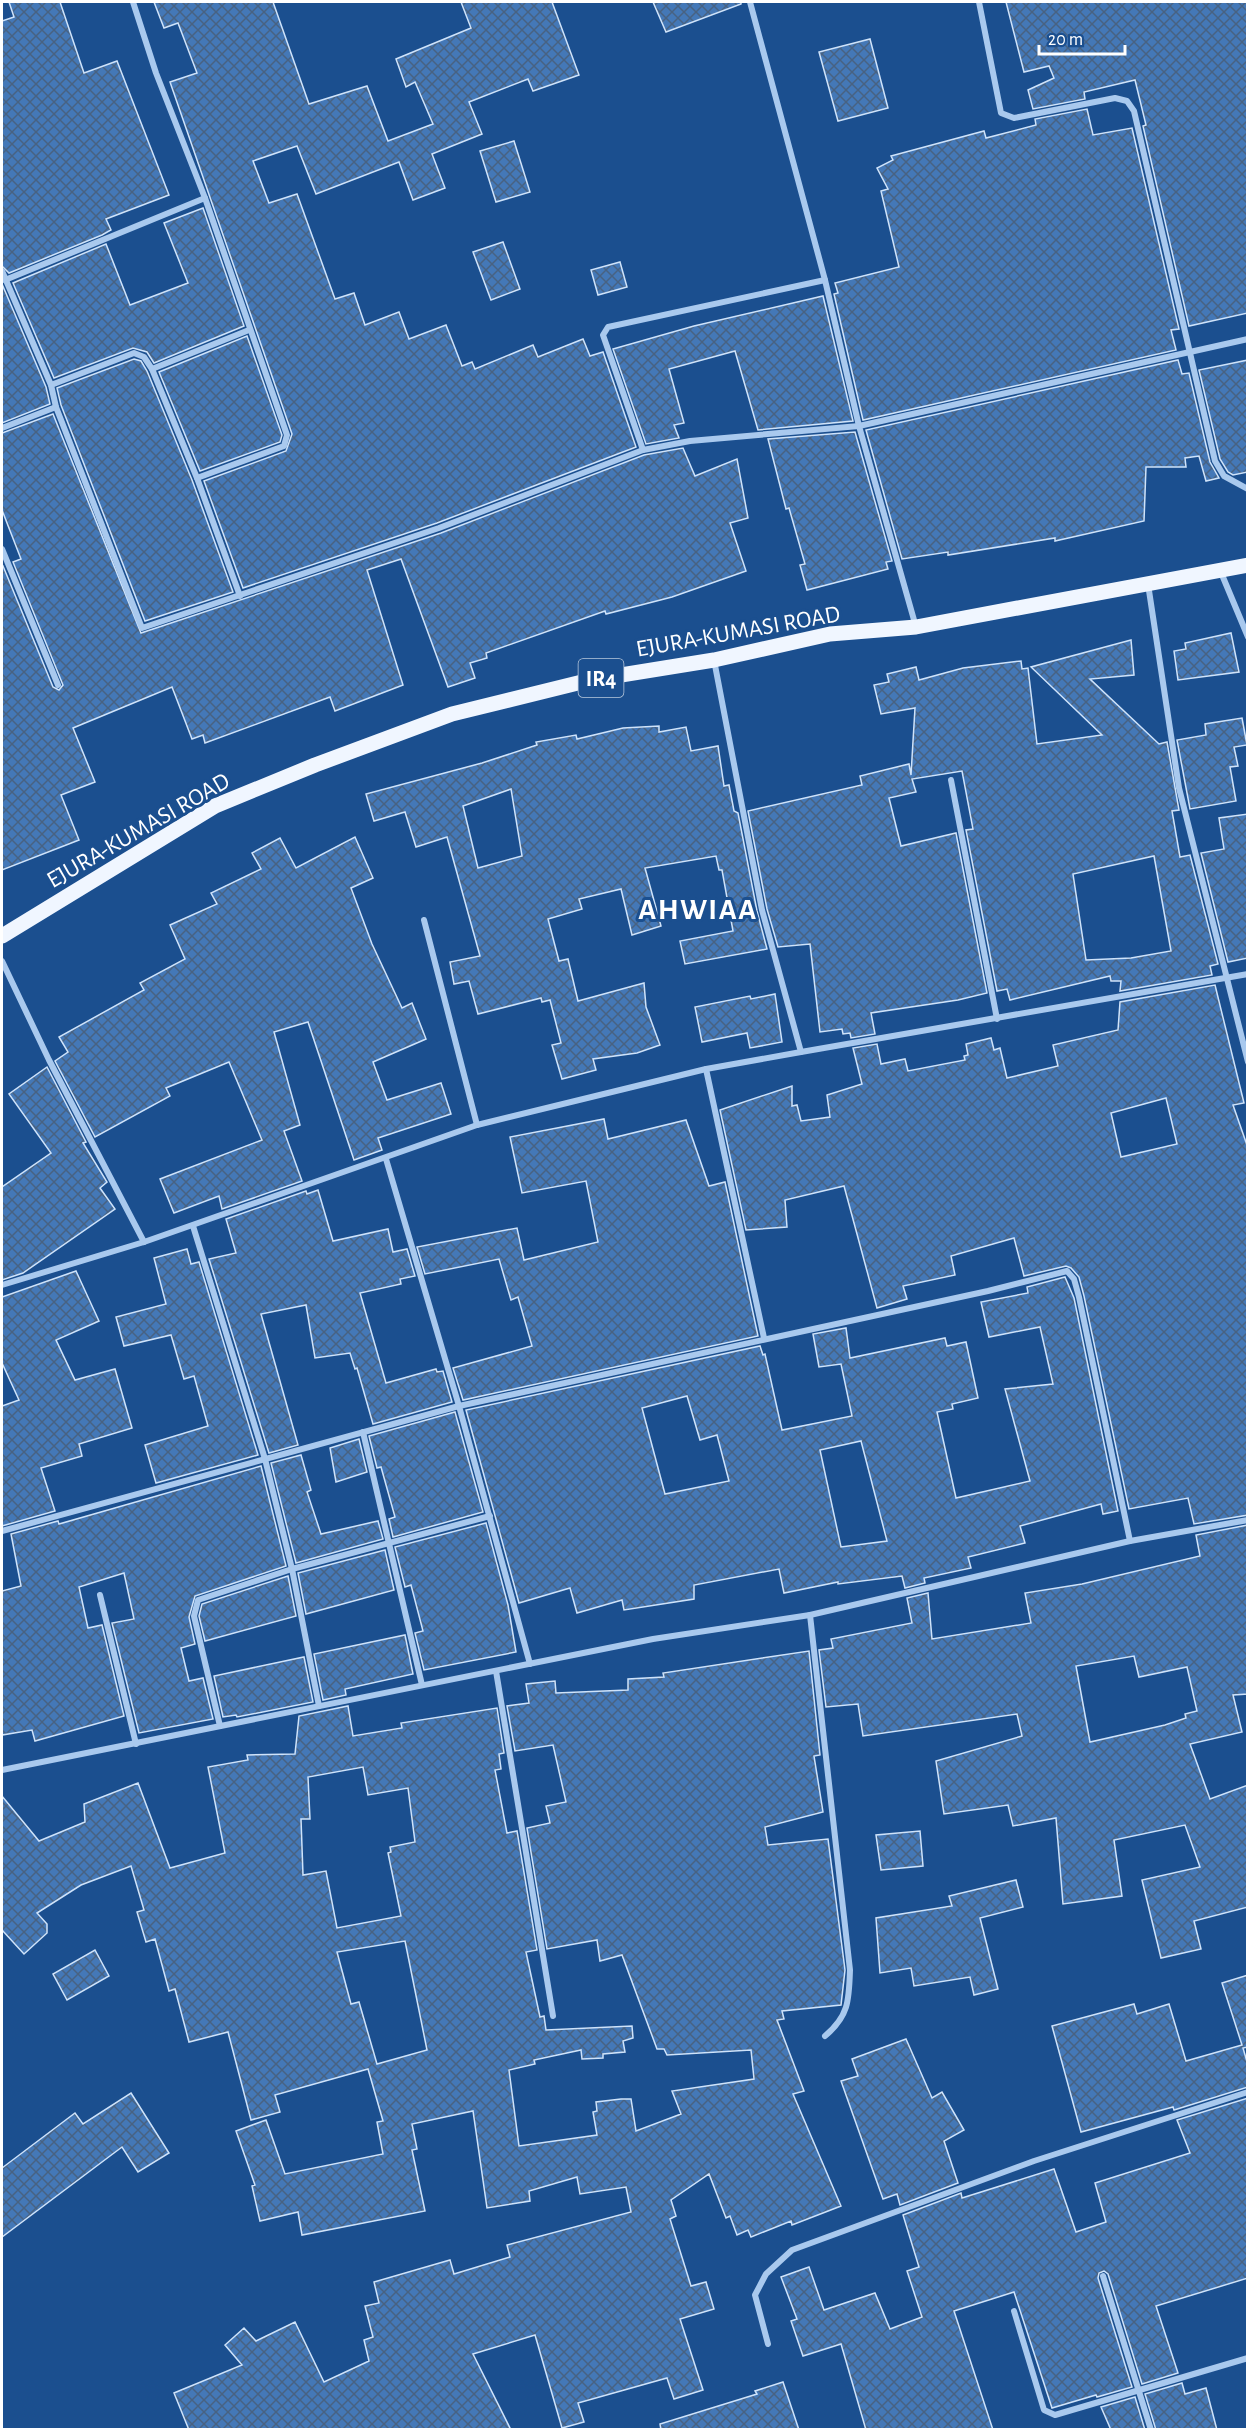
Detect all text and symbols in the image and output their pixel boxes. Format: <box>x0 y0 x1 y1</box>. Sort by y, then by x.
scale bar <box>1039 18 1124 56</box>
text: 20 m <box>1048 31 1083 49</box>
street label: EJURA-KUMASI ROAD <box>634 602 842 662</box>
road number: IR4 <box>578 659 624 697</box>
street label: EJURA-KUMASI ROAD <box>43 769 234 893</box>
district label: AHWIAA <box>638 895 758 925</box>

